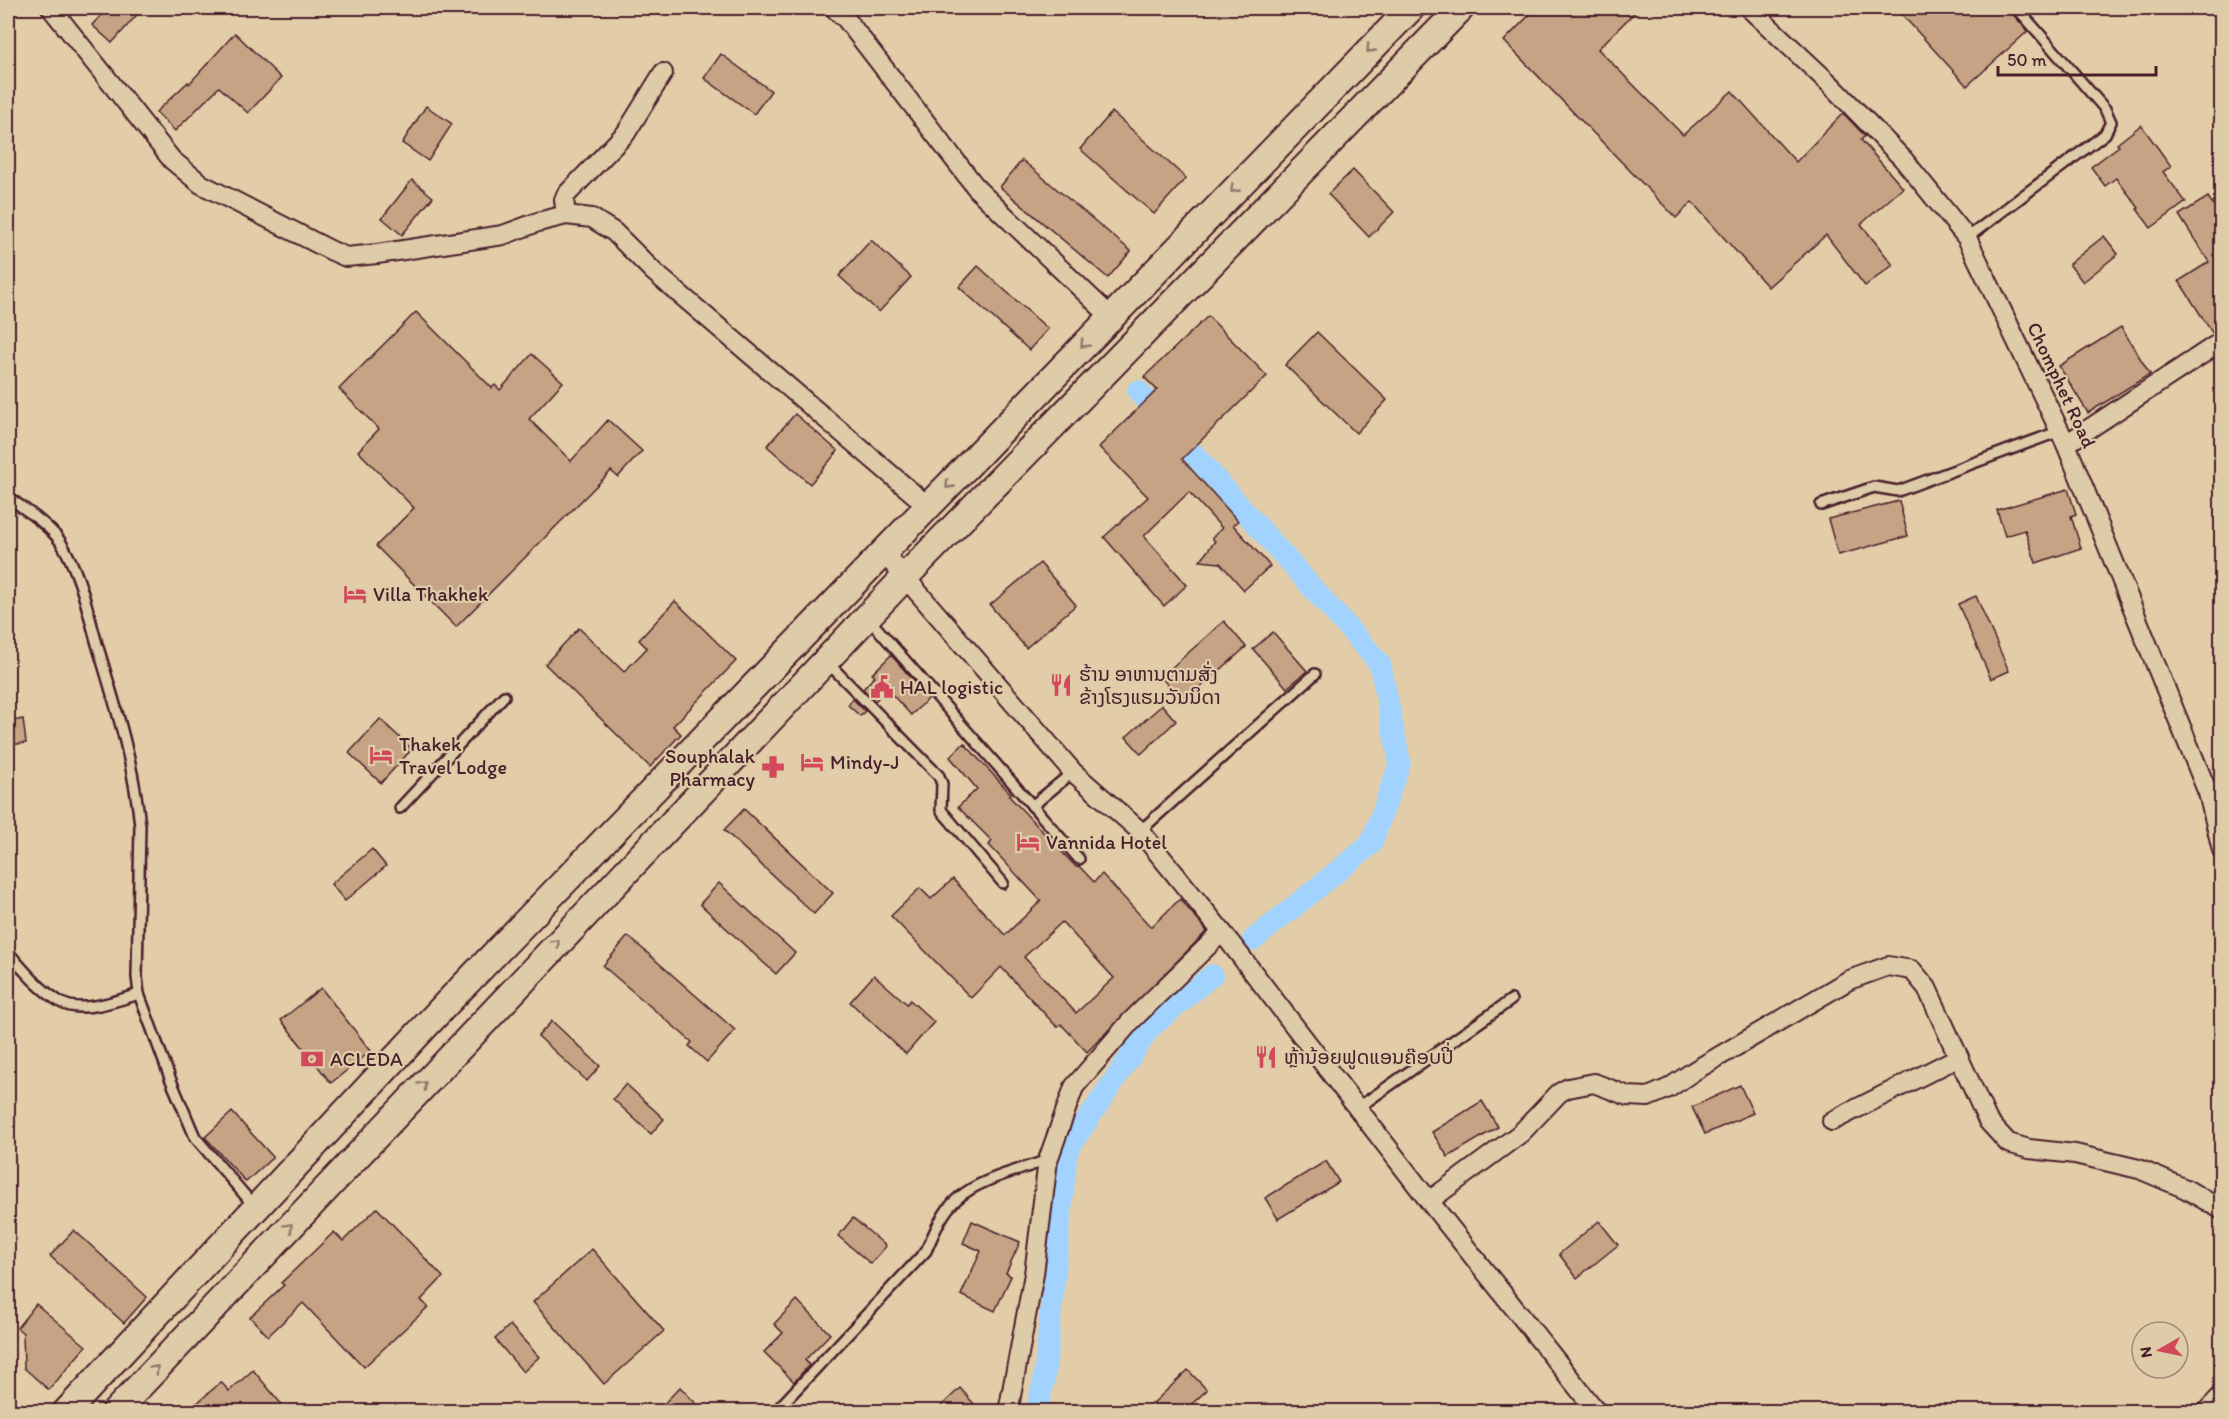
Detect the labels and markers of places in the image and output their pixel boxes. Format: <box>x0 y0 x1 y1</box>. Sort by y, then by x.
hotel icon: Villa Thakhek <box>342 581 368 607</box>
place label: Villa Thakhek <box>373 582 489 606</box>
place label: ຮ້ານ ອາຫານຕາມສັ່ງ ຂ້າງໂຮງແຮມວັນນິດາ <box>1079 661 1221 709</box>
restaurant icon: ຮ້ານ ອາຫານຕາມສັ່ງ ຂ້າງໂຮງແຮມວັນນິດາ <box>1048 672 1074 698</box>
public building icon: HAL logistic <box>869 674 895 700</box>
place label: HAL logistic <box>900 675 1003 699</box>
place label: Thakek Travel Lodge <box>399 732 507 779</box>
hotel icon: Thakek Travel Lodge <box>368 742 394 768</box>
place label: Souphalak Pharmacy <box>665 744 756 791</box>
hotel icon: Mindy-J <box>799 749 825 775</box>
place label: Mindy-J <box>830 750 900 774</box>
pharmacy icon: Souphalak Pharmacy <box>760 754 786 780</box>
hotel icon: Vannida Hotel <box>1015 829 1041 855</box>
place label: Vannida Hotel <box>1046 830 1167 854</box>
place label: ຫຼ້ານ້ອຍຟູດແອນຄ໊ອບປີ່ <box>1284 1042 1454 1070</box>
restaurant icon: ຫຼ້ານ້ອຍຟູດແອນຄ໊ອບປີ່ <box>1253 1044 1279 1070</box>
bank icon: ACLEDA <box>299 1046 325 1072</box>
place label: ACLEDA <box>330 1047 403 1071</box>

